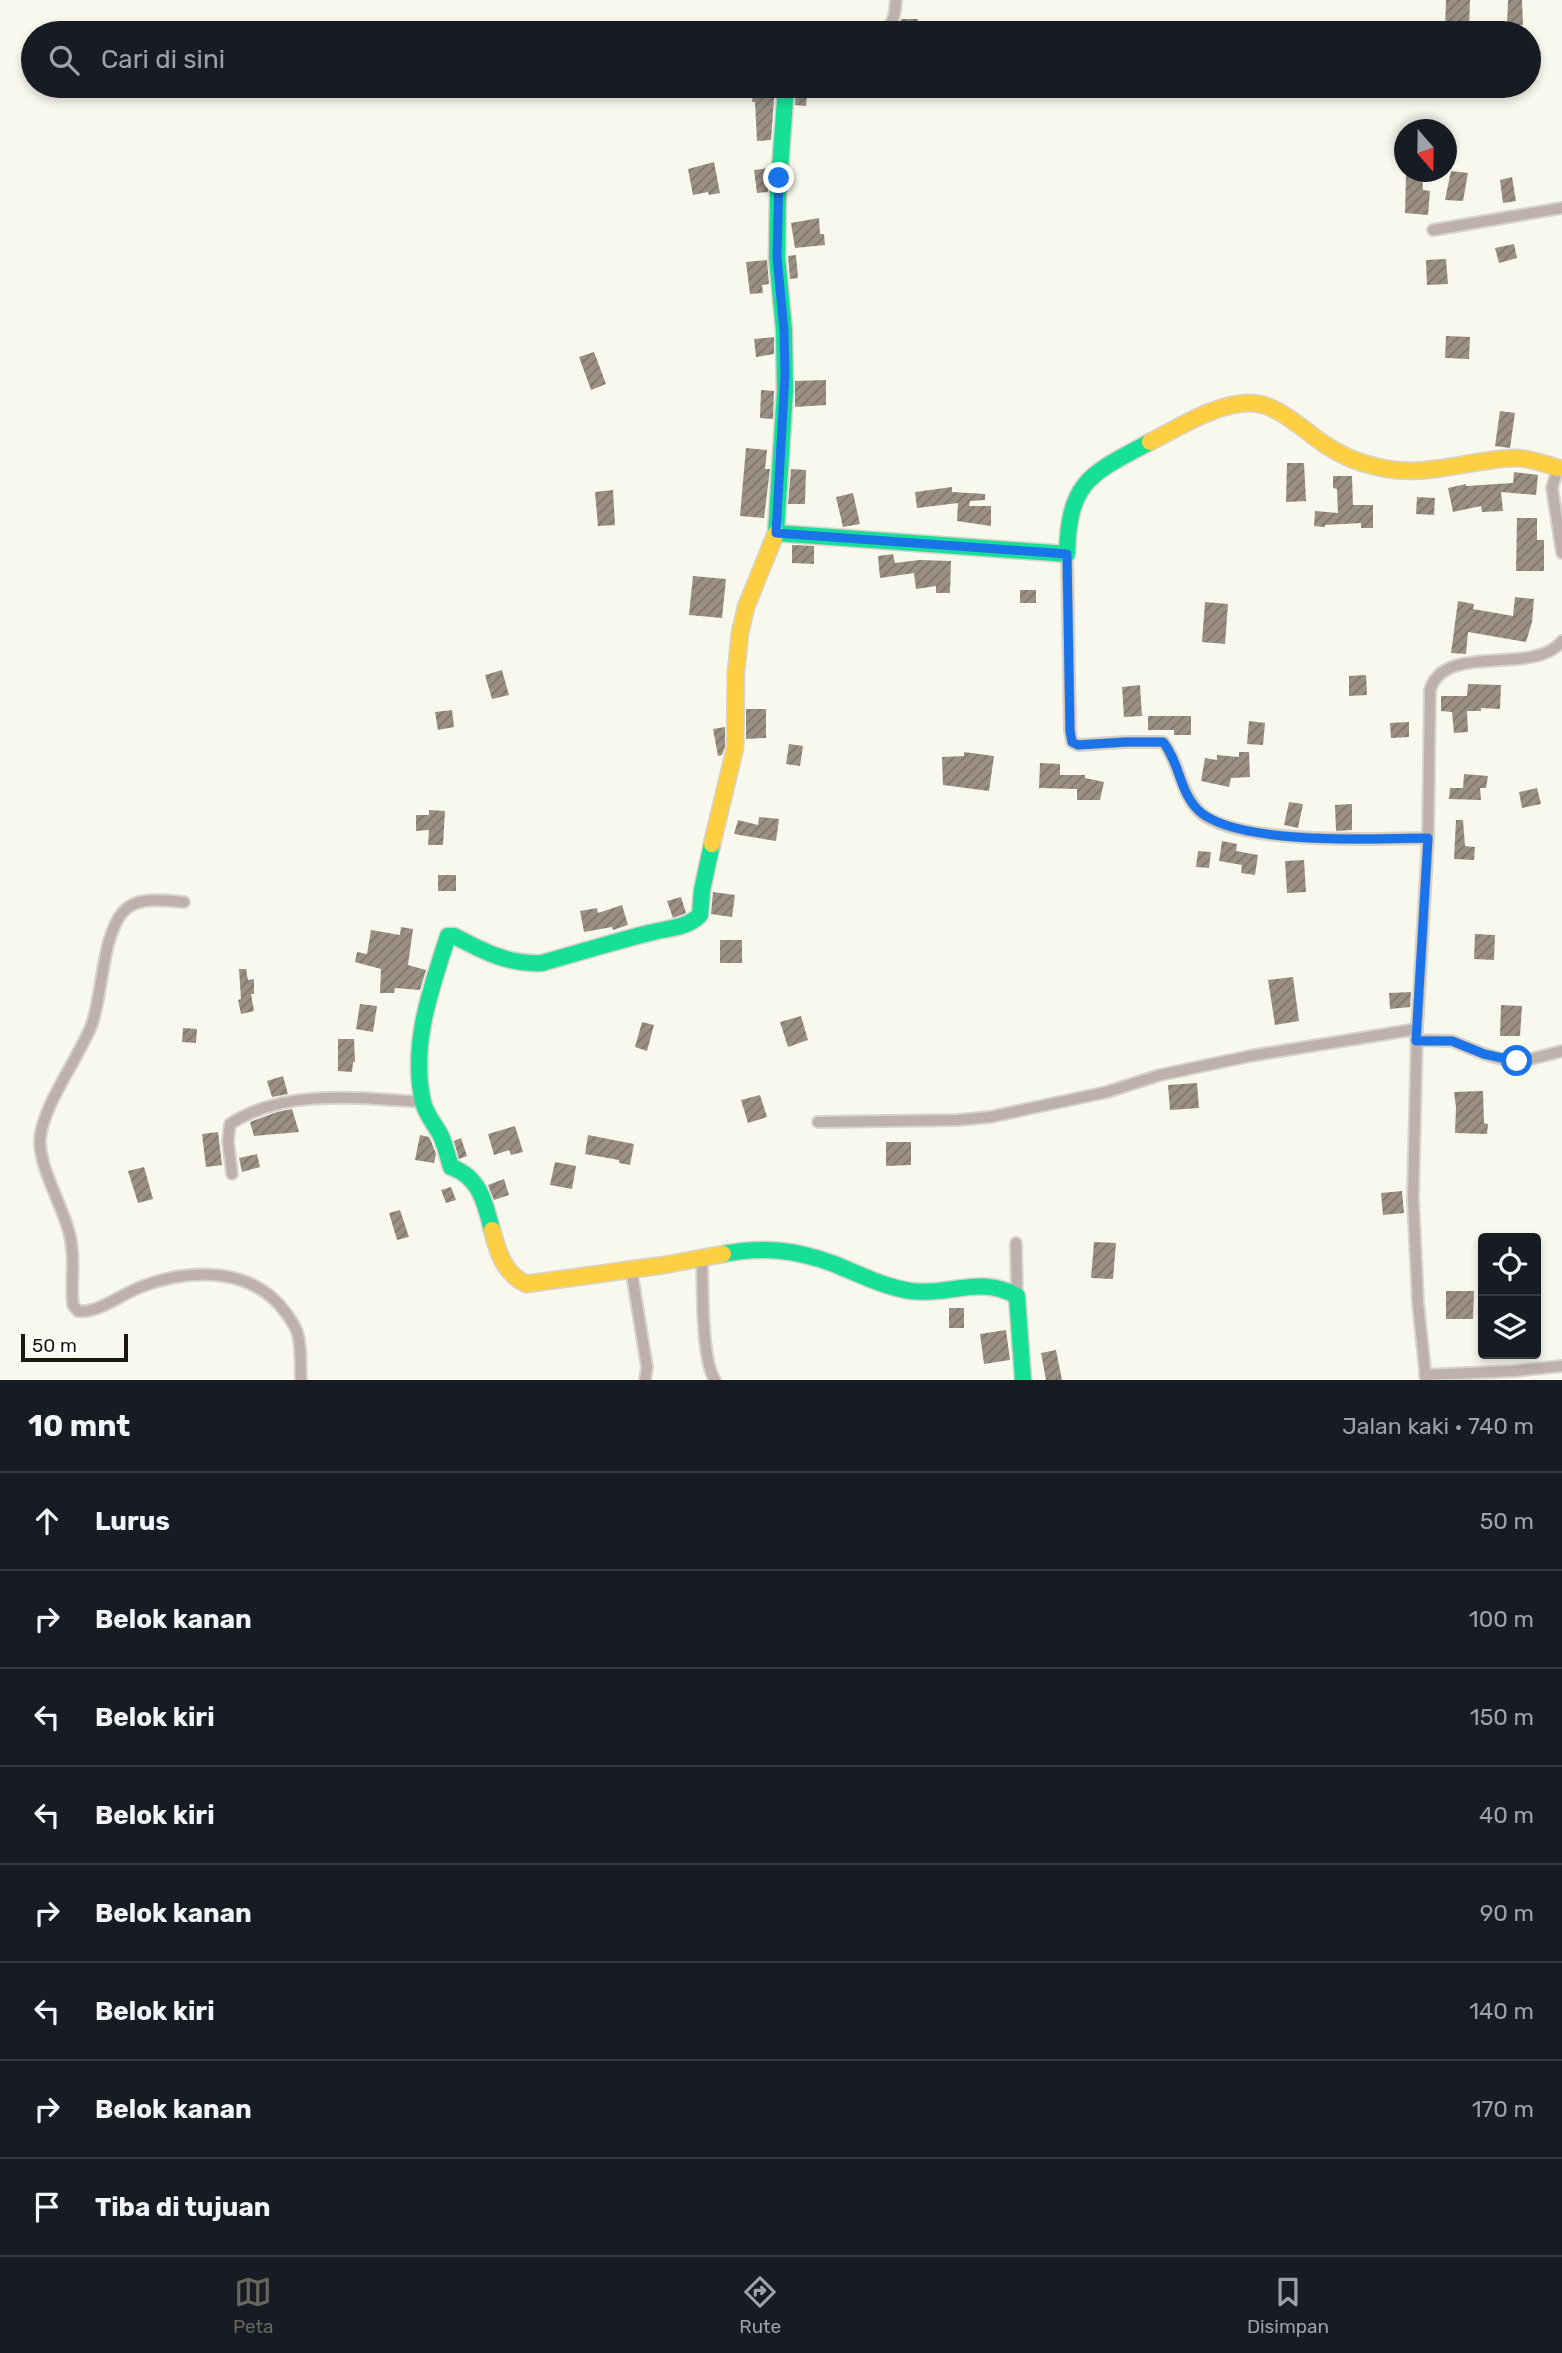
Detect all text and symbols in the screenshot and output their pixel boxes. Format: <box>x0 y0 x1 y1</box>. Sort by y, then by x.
search box <box>21 21 1541 98</box>
icon: search <box>45 41 83 79</box>
text: Cari di sini <box>101 44 225 75</box>
north arrow <box>1394 119 1457 182</box>
route end <box>763 162 794 193</box>
route start <box>1501 1045 1532 1076</box>
map controls <box>1478 1233 1541 1359</box>
button: locate <box>1478 1233 1541 1296</box>
button: layers <box>1478 1296 1541 1359</box>
scale bar <box>21 1331 128 1363</box>
text: 50 m <box>32 1334 77 1357</box>
text: 10 mnt <box>28 1408 130 1444</box>
text: Jalan kaki · 740 m <box>1342 1412 1534 1440</box>
icon: ahead <box>28 1502 66 1540</box>
text: Lurus <box>95 1506 170 1537</box>
text: 50 m <box>1480 1507 1534 1535</box>
icon: right <box>28 1600 66 1638</box>
text: Belok kanan <box>95 1604 252 1635</box>
text: 100 m <box>1469 1605 1534 1633</box>
icon: left <box>28 1698 66 1736</box>
text: Belok kiri <box>95 1702 215 1733</box>
text: 150 m <box>1470 1703 1534 1731</box>
icon: left <box>28 1796 66 1834</box>
text: Belok kiri <box>95 1800 215 1831</box>
text: 40 m <box>1479 1801 1534 1829</box>
icon: right <box>28 1894 66 1932</box>
text: Belok kanan <box>95 1898 252 1929</box>
text: 90 m <box>1480 1899 1534 1927</box>
icon: left <box>28 1992 66 2030</box>
text: Belok kiri <box>95 1996 215 2027</box>
text: 140 m <box>1469 1997 1534 2025</box>
icon: right <box>28 2090 66 2128</box>
text: Belok kanan <box>95 2094 252 2125</box>
text: 170 m <box>1472 2095 1534 2123</box>
icon: arrive <box>28 2188 66 2226</box>
text: Tiba di tujuan <box>95 2192 270 2223</box>
tab: Peta <box>233 2273 273 2338</box>
tab: Rute <box>739 2273 781 2338</box>
tab: Disimpan <box>1247 2273 1329 2338</box>

